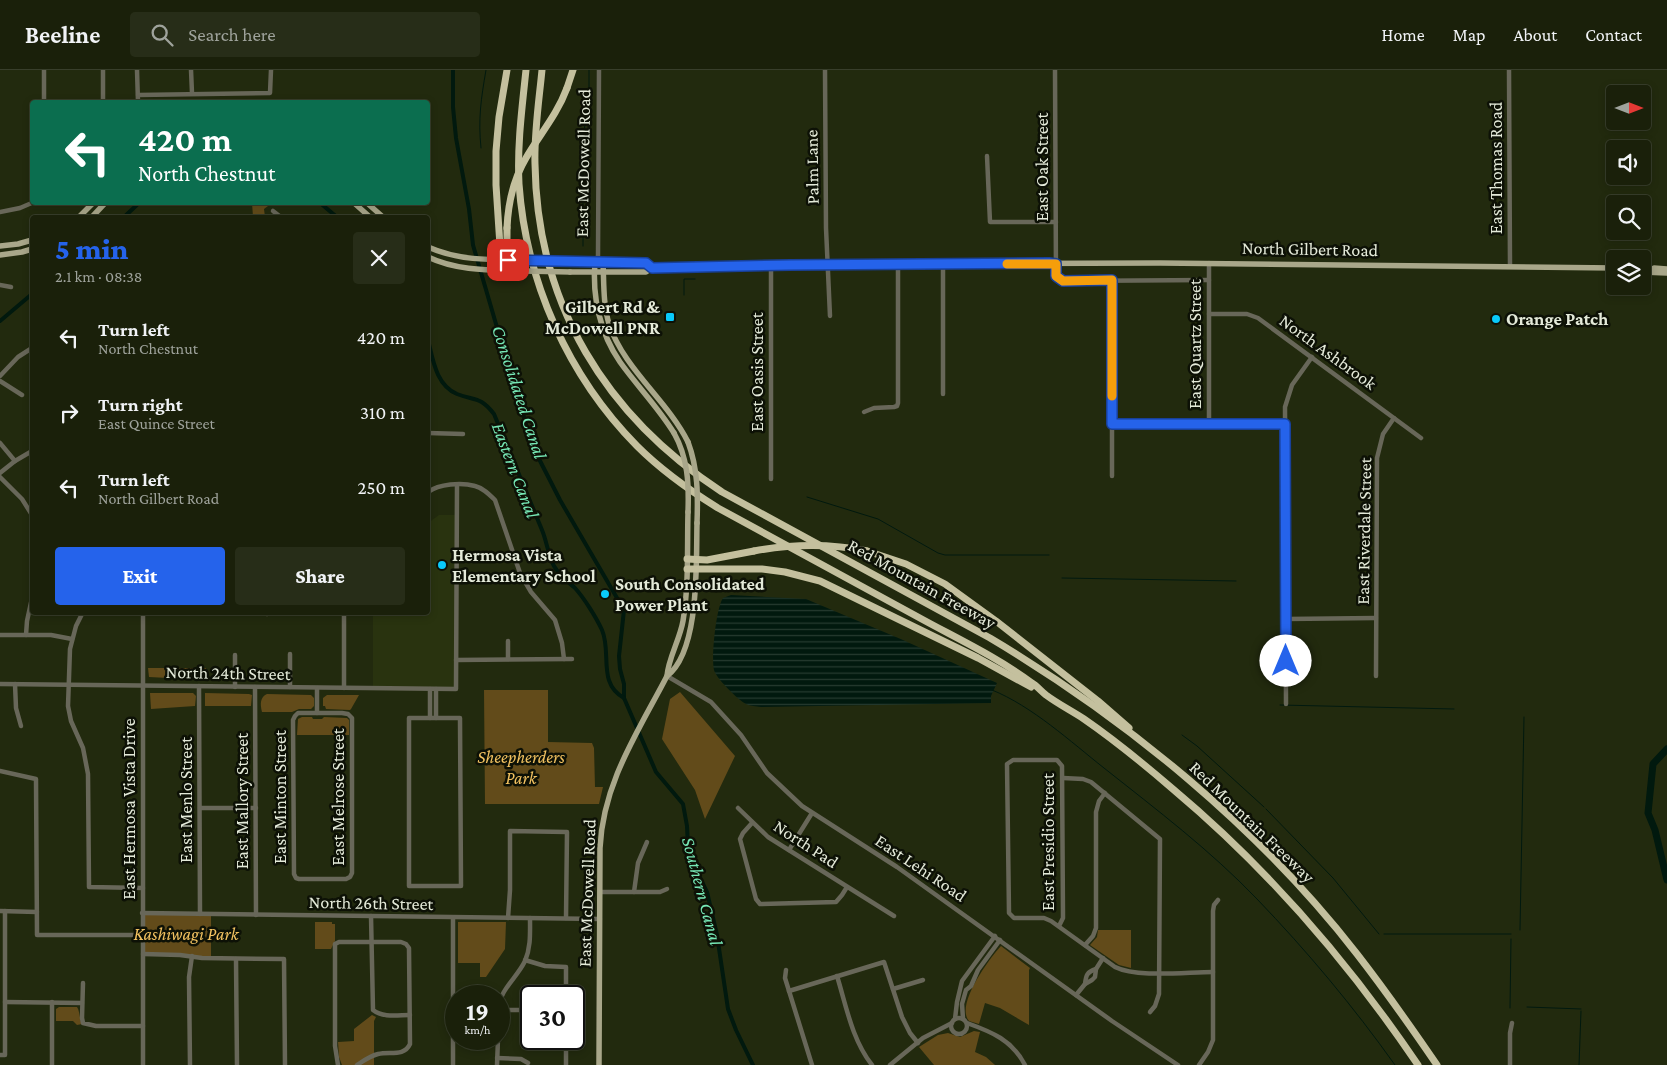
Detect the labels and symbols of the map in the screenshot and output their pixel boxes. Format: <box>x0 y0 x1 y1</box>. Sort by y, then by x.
north arrow <box>1606 85 1651 130</box>
street label: East McDowell Road <box>572 88 594 237</box>
street label: East Thomas Road <box>1486 101 1506 234</box>
street label: East Oak Street <box>1032 111 1052 222</box>
street label: Palm Lane <box>801 129 823 204</box>
street label: North Gilbert Road <box>1242 238 1379 260</box>
pin <box>487 239 529 281</box>
street label: East Quartz Street <box>1185 278 1205 409</box>
place label: Gilbert Rd & McDowell PNR <box>545 297 661 338</box>
place label: Orange Patch <box>1506 309 1609 329</box>
street label: North Ashbrook <box>1276 310 1381 394</box>
marker: Gilbert Rd & McDowell PNR <box>664 311 676 323</box>
street label: East Oasis Street <box>747 311 767 432</box>
marker: Orange Patch <box>1490 313 1502 325</box>
water label: Consolidated Canal <box>488 323 551 462</box>
water label: Eastern Canal <box>488 419 544 521</box>
street label: East Riverdale Street <box>1353 456 1375 605</box>
street label: Red Mountain Freeway <box>845 535 1000 633</box>
place label: Hermosa Vista Elementary School <box>452 545 596 586</box>
marker: Hermosa Vista Elementary School <box>436 559 448 571</box>
place label: South Consolidated Power Plant <box>615 574 765 615</box>
marker: South Consolidated Power Plant <box>599 588 611 600</box>
position arrow <box>1259 634 1311 686</box>
street label: North 24th Street <box>165 662 292 684</box>
street label: East Hermosa Vista Drive <box>119 718 139 900</box>
street label: East Melrose Street <box>328 727 348 866</box>
street label: East Minton Street <box>270 729 290 864</box>
street label: East Mallory Street <box>232 732 252 869</box>
street label: East Menlo Street <box>176 736 196 863</box>
park label: Sheepherders Park <box>477 747 565 788</box>
street label: Red Mountain Freeway <box>1185 757 1319 887</box>
street label: East Presidio Street <box>1038 772 1058 911</box>
street label: North Pad <box>770 816 842 872</box>
street label: East McDowell Road <box>574 818 600 967</box>
street label: East Lehi Road <box>872 830 971 906</box>
water label: Southern Canal <box>678 835 727 948</box>
street label: North 26th Street <box>308 892 435 914</box>
park label: Kashiwagi Park <box>133 924 240 944</box>
speed limit sign: 30 <box>520 985 585 1050</box>

